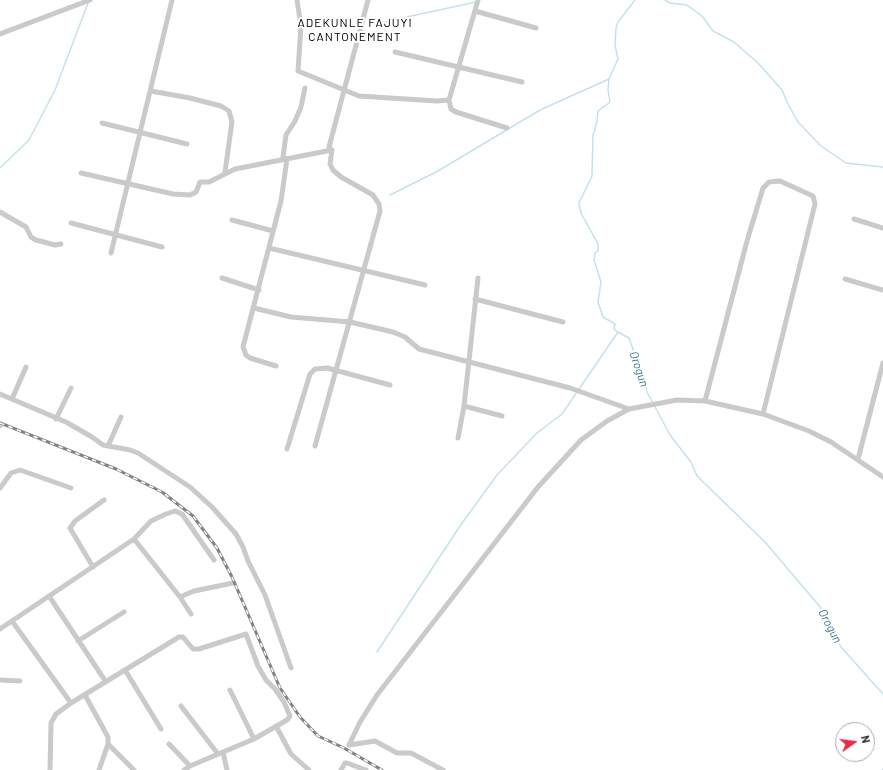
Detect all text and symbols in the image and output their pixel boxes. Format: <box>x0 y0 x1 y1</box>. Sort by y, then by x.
district label: ADEKUNLE FAJUYI CANTONEMENT <box>298 16 412 44</box>
water label: Orogun <box>626 349 652 389</box>
water label: Orogun <box>815 607 845 645</box>
north arrow <box>835 722 875 762</box>
text: N <box>859 734 873 744</box>

